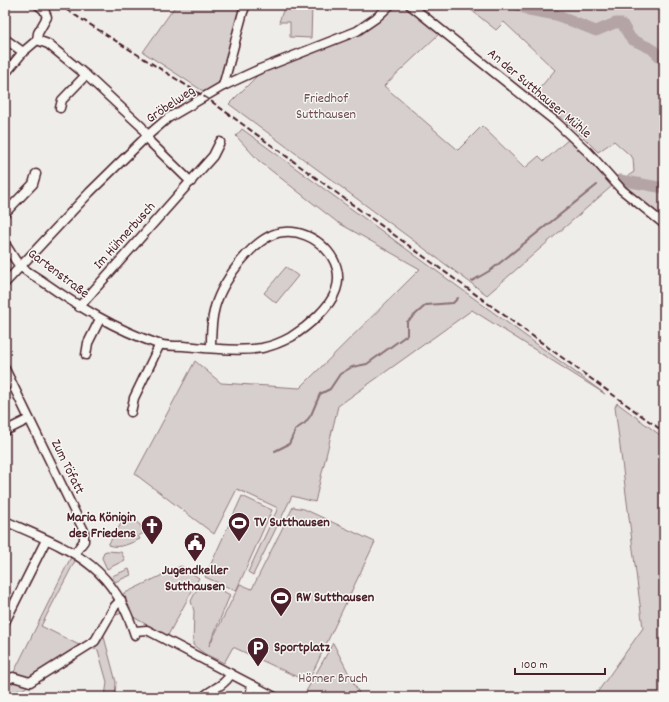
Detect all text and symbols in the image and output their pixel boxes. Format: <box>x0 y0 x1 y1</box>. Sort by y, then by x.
street label: An der Sutthauser Mühle <box>483 44 595 144</box>
street label: Gröbelweg <box>142 81 200 129</box>
park label: Friedhof Sutthausen <box>296 89 356 125</box>
street label: Im Hühnerbusch <box>89 198 161 274</box>
street label: Gartenstraße <box>23 244 93 304</box>
street label: Zum Töfatt <box>45 436 89 498</box>
place label: Maria Königin des Friedens <box>67 508 137 544</box>
sports icon: TV Sutthausen <box>226 510 252 543</box>
church icon: Maria Königin des Friedens <box>139 513 165 546</box>
place label: TV Sutthausen <box>254 513 330 533</box>
public building icon: Jugendkeller Sutthausen <box>182 530 208 563</box>
place label: Jugendkeller Sutthausen <box>162 561 229 597</box>
sports icon: RW Sutthausen <box>268 585 294 618</box>
place label: RW Sutthausen <box>296 588 375 608</box>
parking icon: Sportplatz <box>245 635 271 668</box>
place label: Sportplatz <box>274 638 331 658</box>
scale bar <box>515 650 605 676</box>
text: 100 m <box>521 657 548 674</box>
park label: Hörner Bruch <box>298 669 368 689</box>

